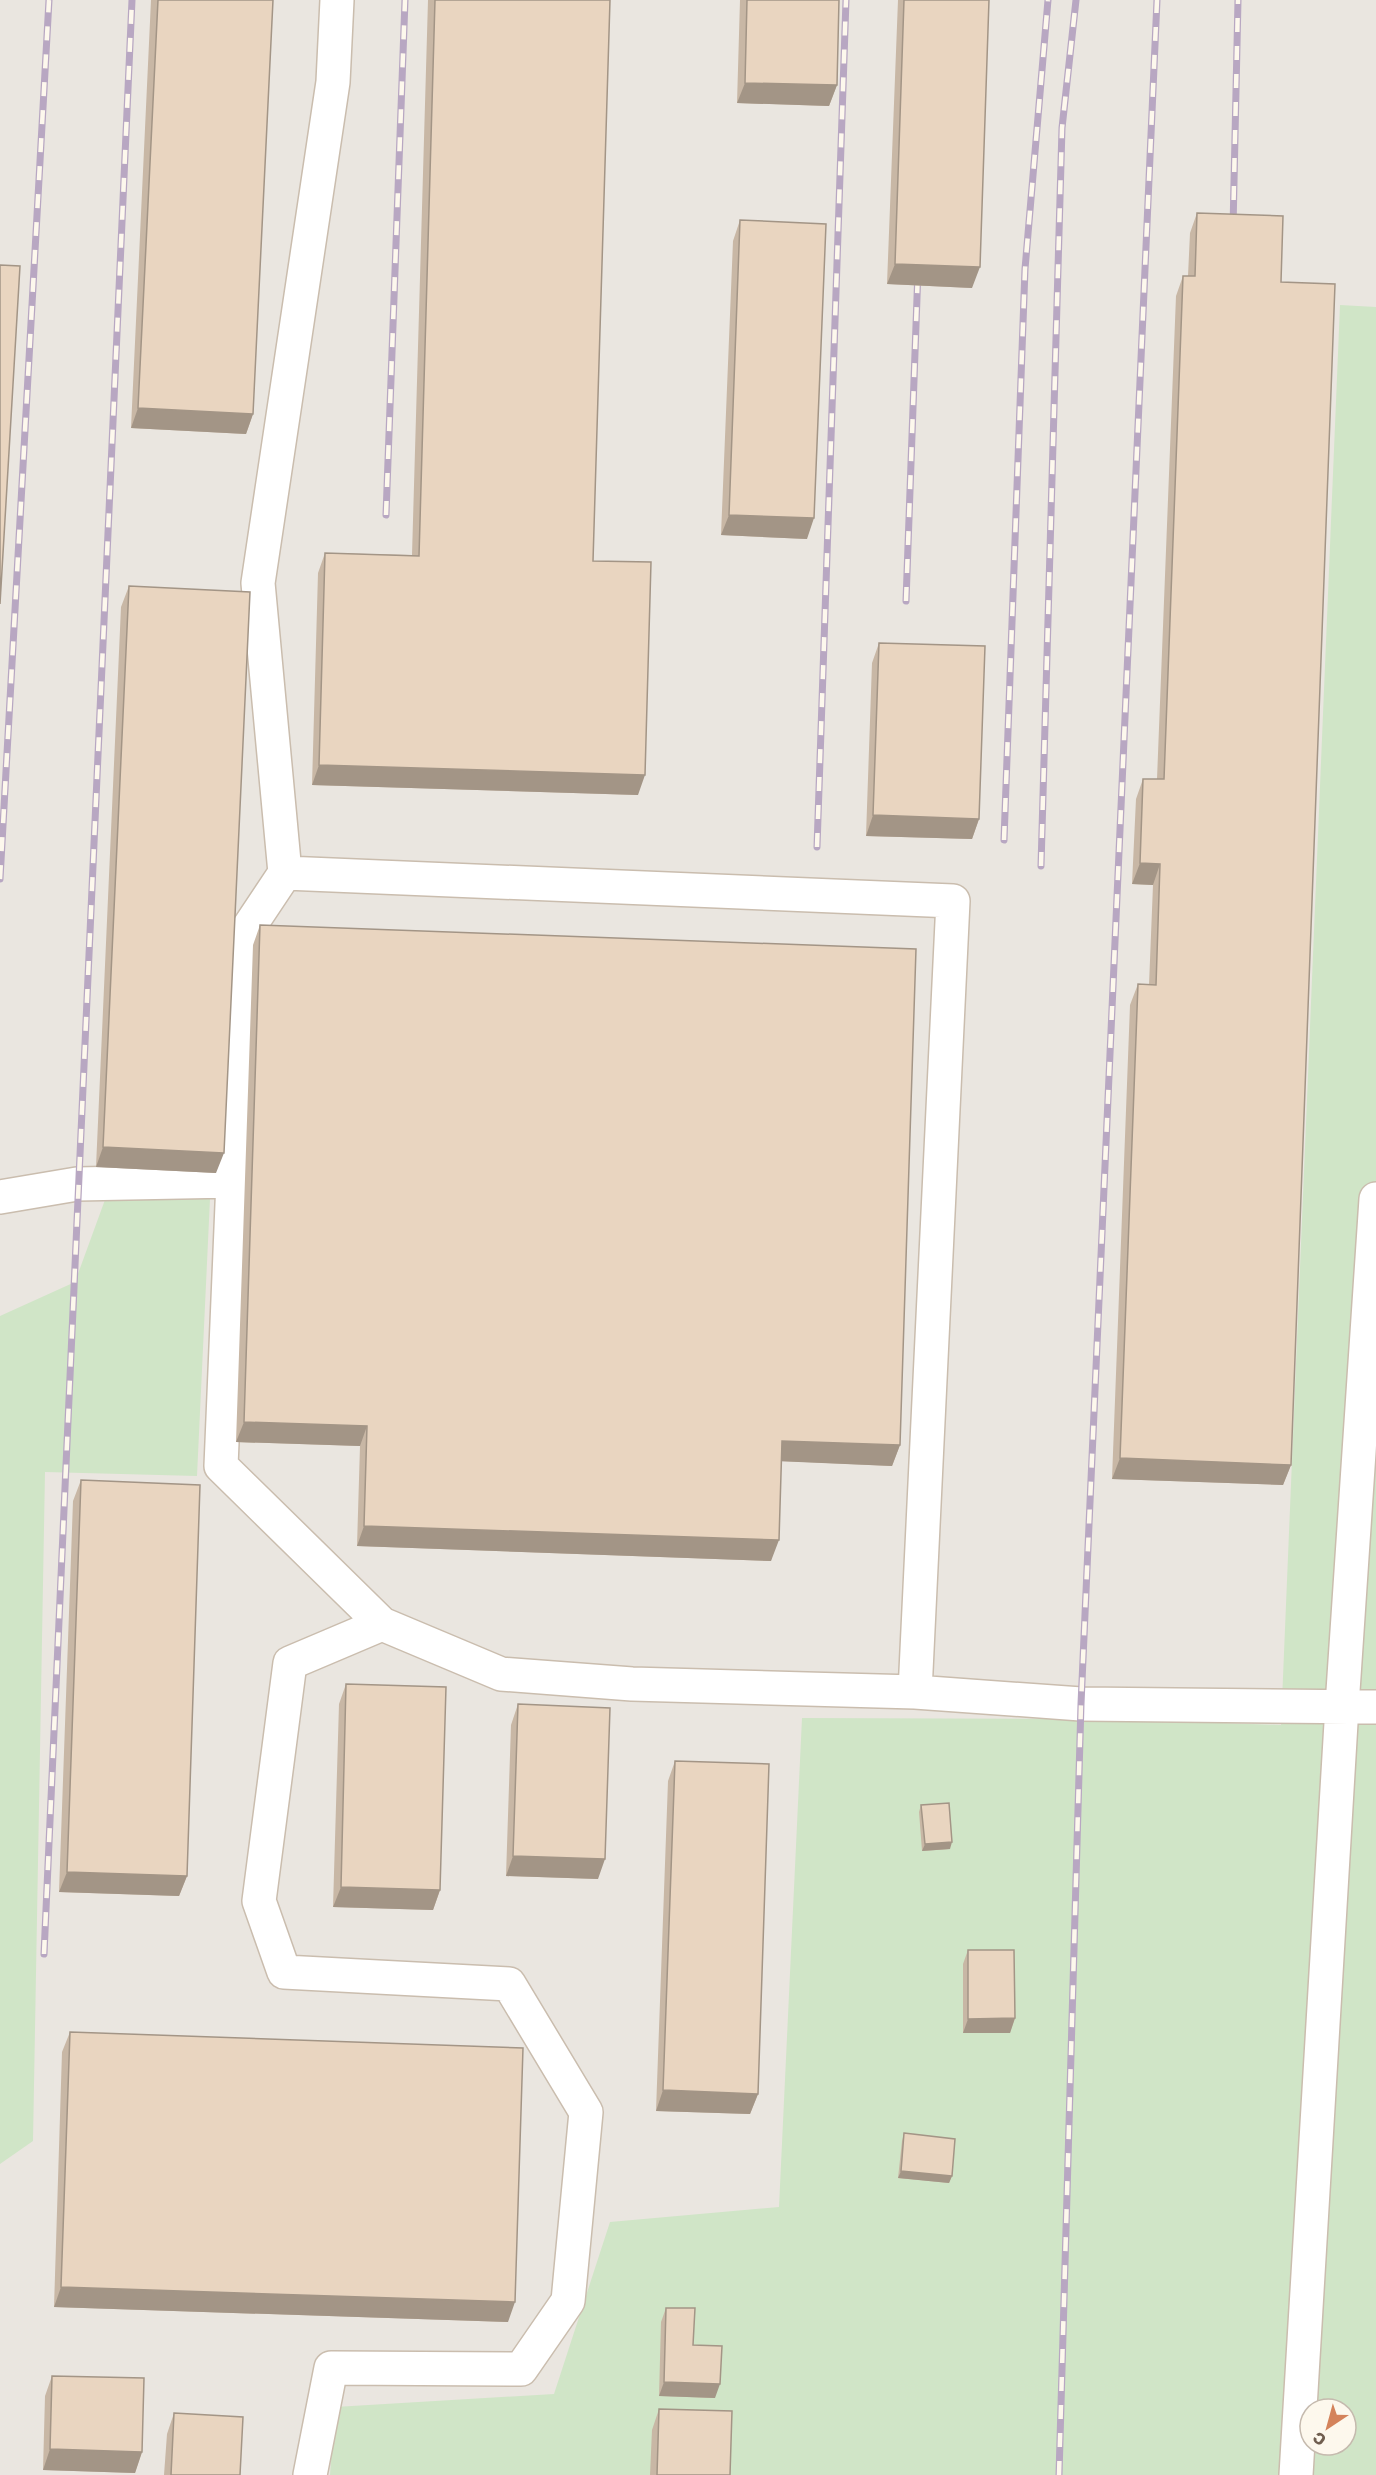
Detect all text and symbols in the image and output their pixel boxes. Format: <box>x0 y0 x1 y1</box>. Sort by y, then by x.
north arrow <box>1298 2397 1358 2457</box>
text: С <box>1309 2428 1330 2450</box>

